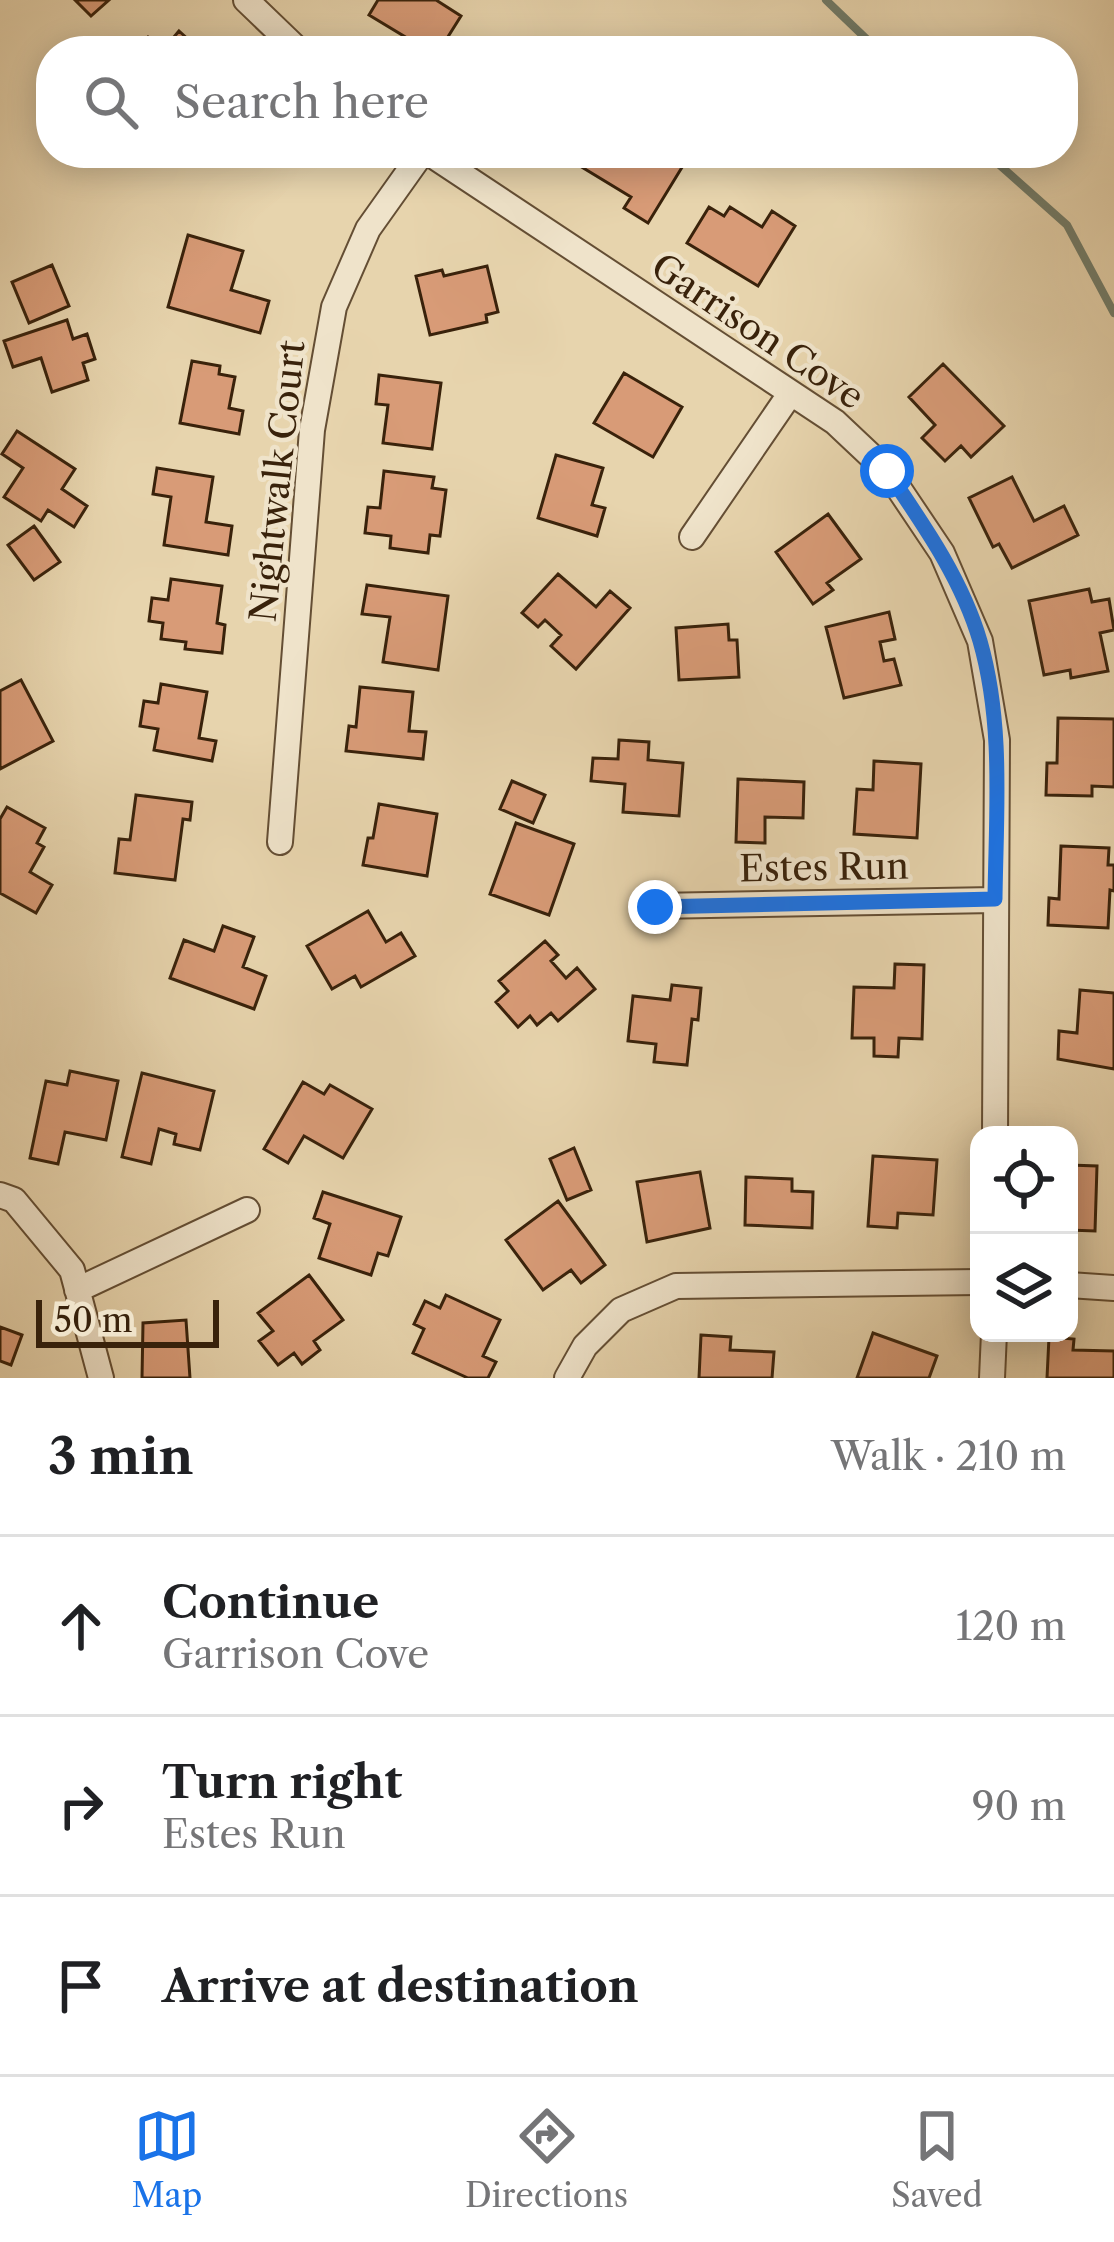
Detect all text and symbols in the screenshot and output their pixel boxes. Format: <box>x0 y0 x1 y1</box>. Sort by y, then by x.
search box <box>36 36 1078 168</box>
icon: search <box>78 69 144 135</box>
text: Search here <box>174 74 429 130</box>
street label: Garrison Cove <box>643 244 873 418</box>
street label: Nightwalk Court <box>240 338 314 624</box>
route start <box>860 444 914 498</box>
street label: Estes Run <box>739 844 909 890</box>
route end <box>628 880 682 934</box>
map controls <box>970 1126 1078 1342</box>
button: locate <box>970 1126 1078 1234</box>
button: layers <box>970 1234 1078 1342</box>
scale bar <box>36 1294 219 1347</box>
text: 50 m <box>54 1300 132 1341</box>
text: 3 min <box>48 1425 194 1487</box>
text: Walk · 210 m <box>831 1432 1066 1480</box>
text: Continue <box>162 1574 379 1630</box>
icon: ahead <box>48 1593 114 1659</box>
text: 120 m <box>956 1602 1066 1650</box>
text: Garrison Cove <box>162 1630 429 1678</box>
text: Turn right <box>162 1754 402 1810</box>
icon: right <box>48 1773 114 1839</box>
text: 90 m <box>972 1782 1066 1830</box>
text: Estes Run <box>162 1810 346 1858</box>
icon: arrive <box>48 1953 114 2019</box>
text: Arrive at destination <box>162 1958 639 2014</box>
tab: Map <box>131 2103 202 2216</box>
tab: Directions <box>465 2103 628 2216</box>
tab: Saved <box>891 2103 983 2216</box>

